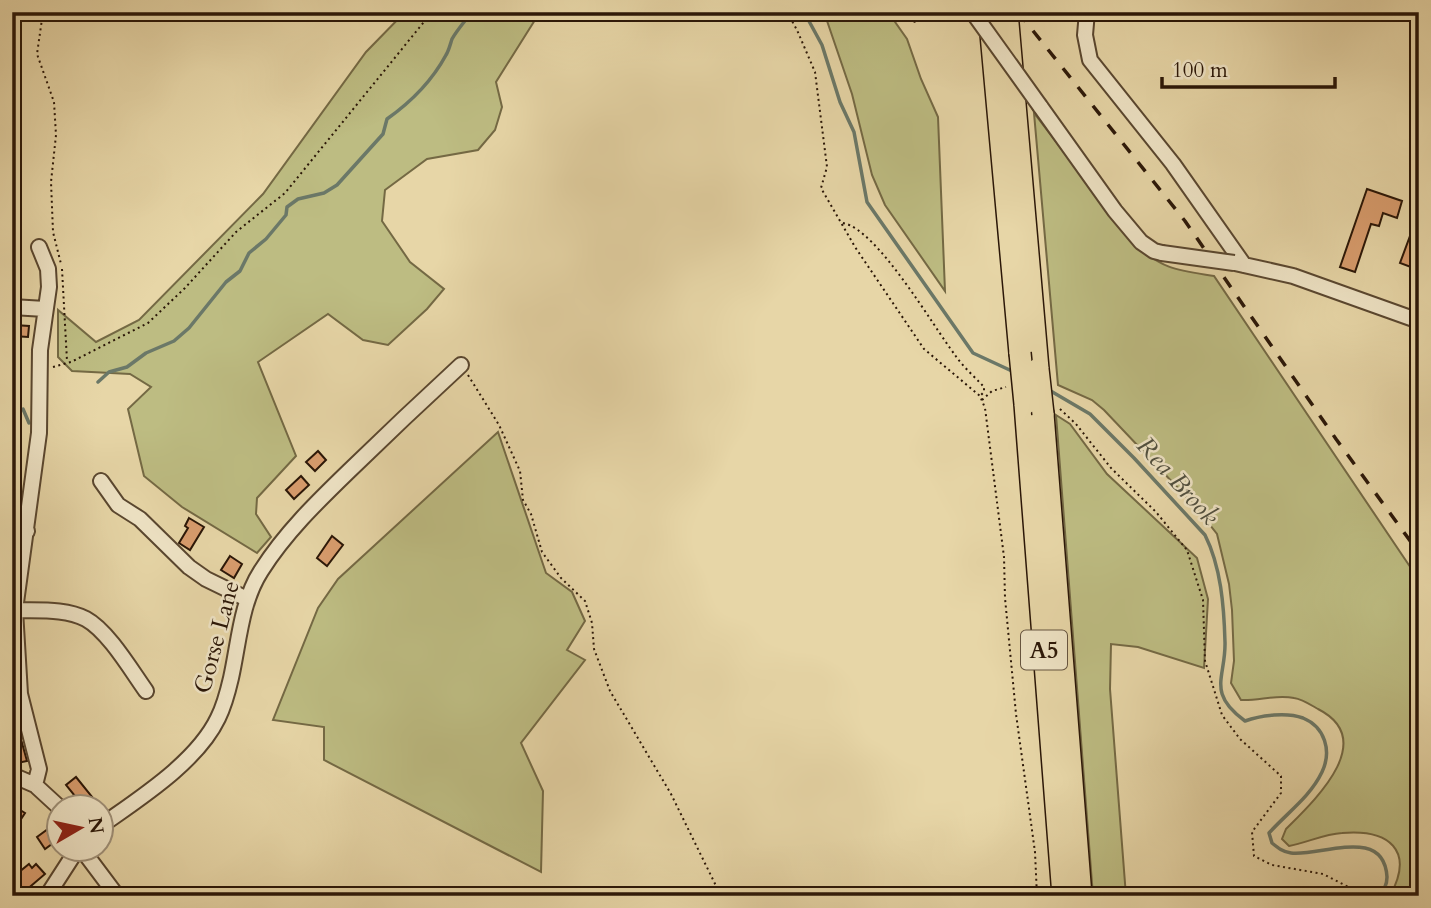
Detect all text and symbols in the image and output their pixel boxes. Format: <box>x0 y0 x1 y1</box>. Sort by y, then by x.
scale bar <box>1162 46 1335 90</box>
text: 100 m <box>1172 56 1228 85</box>
water label: Rea Brook <box>1129 429 1227 533</box>
street label: Gorse Lane <box>186 577 248 697</box>
road number: A5 <box>1021 630 1067 670</box>
north arrow <box>46 792 116 862</box>
text: N <box>82 815 110 836</box>

